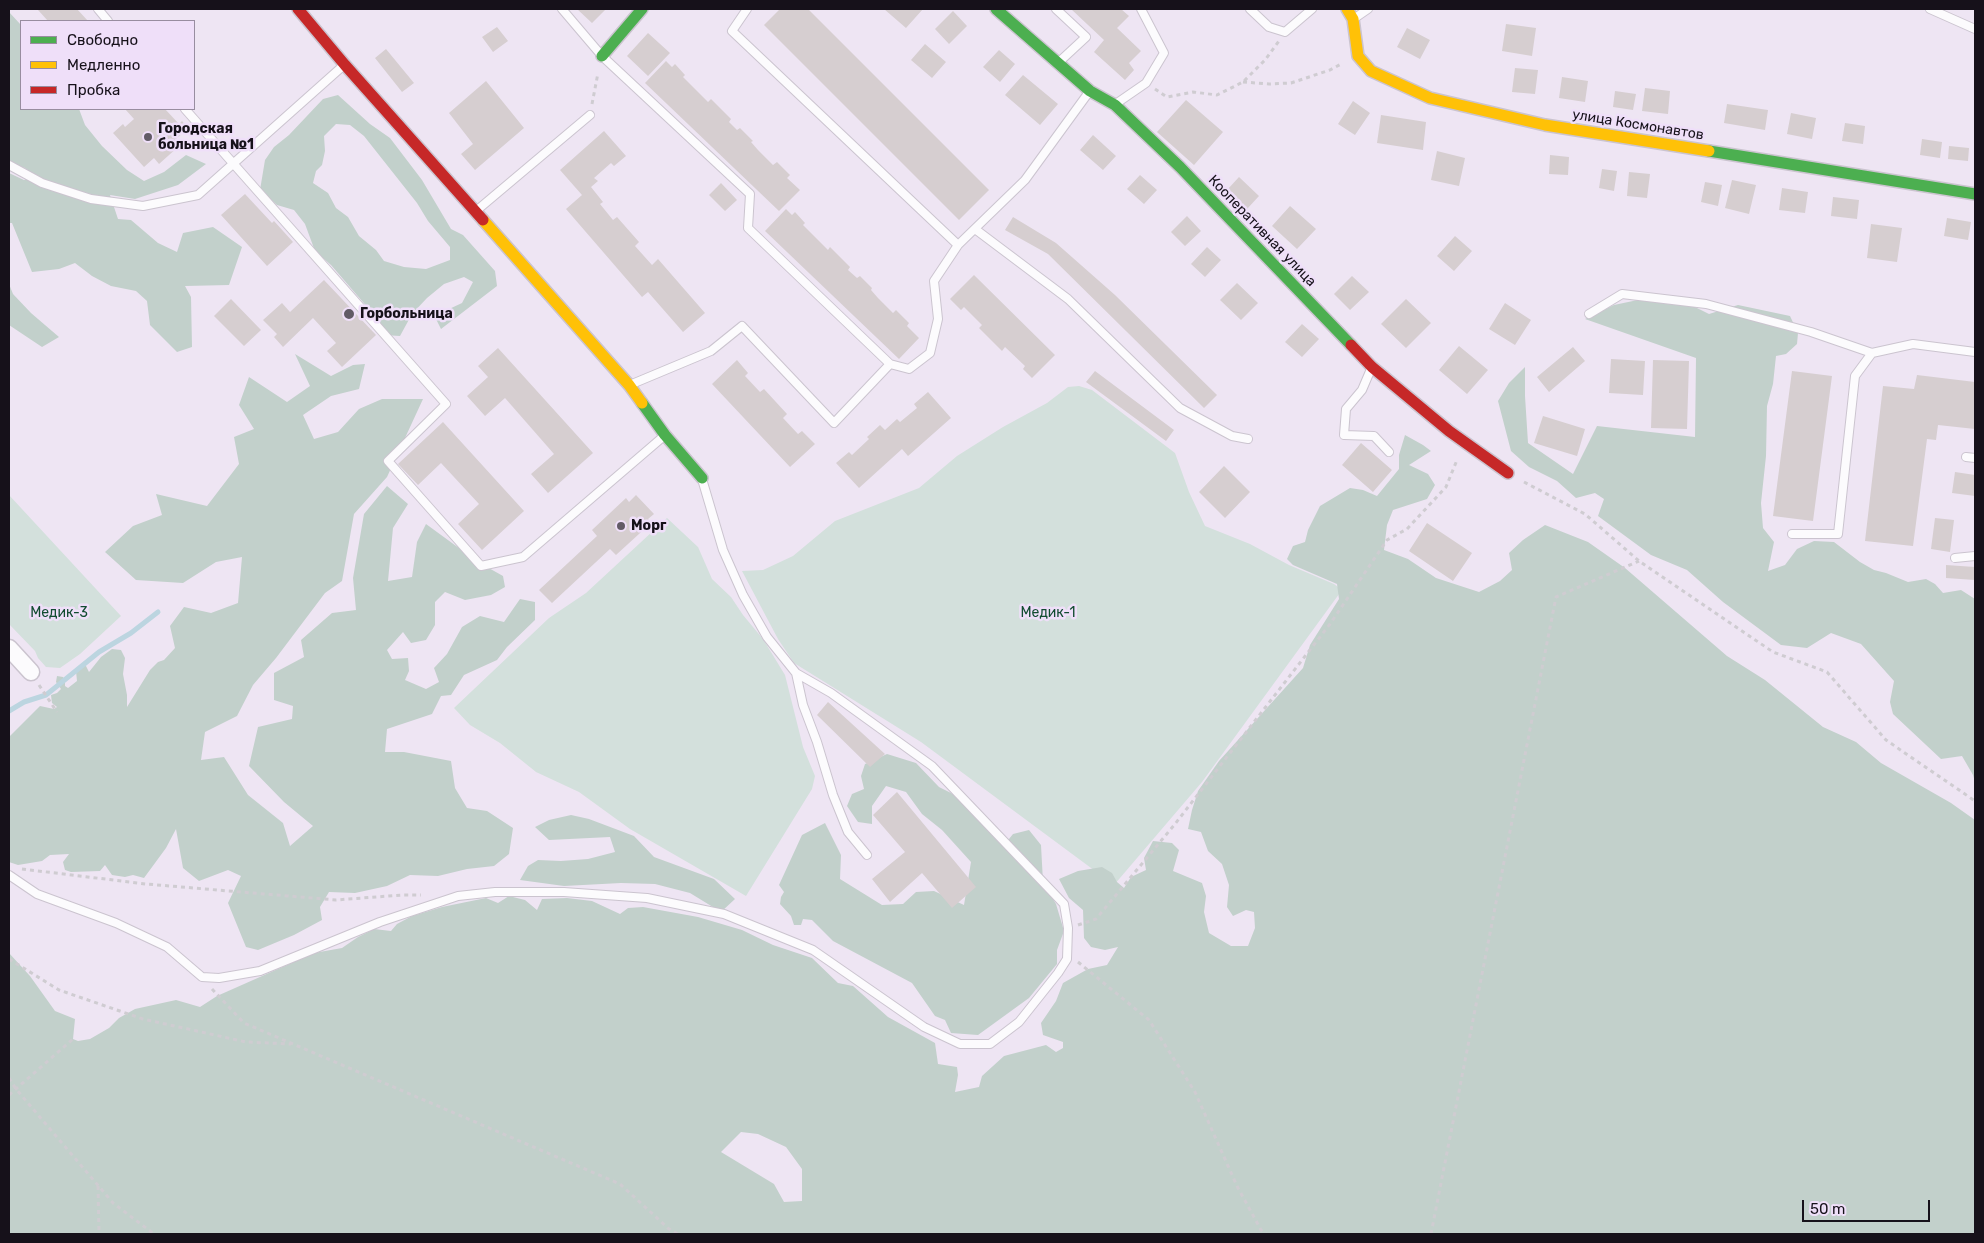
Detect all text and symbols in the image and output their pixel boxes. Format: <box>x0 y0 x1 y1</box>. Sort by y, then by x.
legend <box>20 20 195 110</box>
text: Свободно <box>67 31 138 49</box>
text: Медленно <box>67 56 140 74</box>
text: Пробка <box>67 81 120 99</box>
street label: улица Космонавтов <box>1571 106 1705 144</box>
place label: Городская больница №1 <box>158 121 254 154</box>
marker: Городская больница №1 <box>142 131 154 143</box>
street label: Кооперативная улица <box>1205 172 1319 290</box>
place label: Горбольница <box>360 306 453 322</box>
marker: Горбольница <box>342 307 356 321</box>
place label: Морг <box>631 518 666 534</box>
marker: Морг <box>615 520 627 532</box>
park label: Медик-3 <box>30 605 88 621</box>
park label: Медик-1 <box>1020 605 1076 621</box>
scale bar <box>1804 1190 1932 1222</box>
text: 50 m <box>1810 1200 1845 1218</box>

